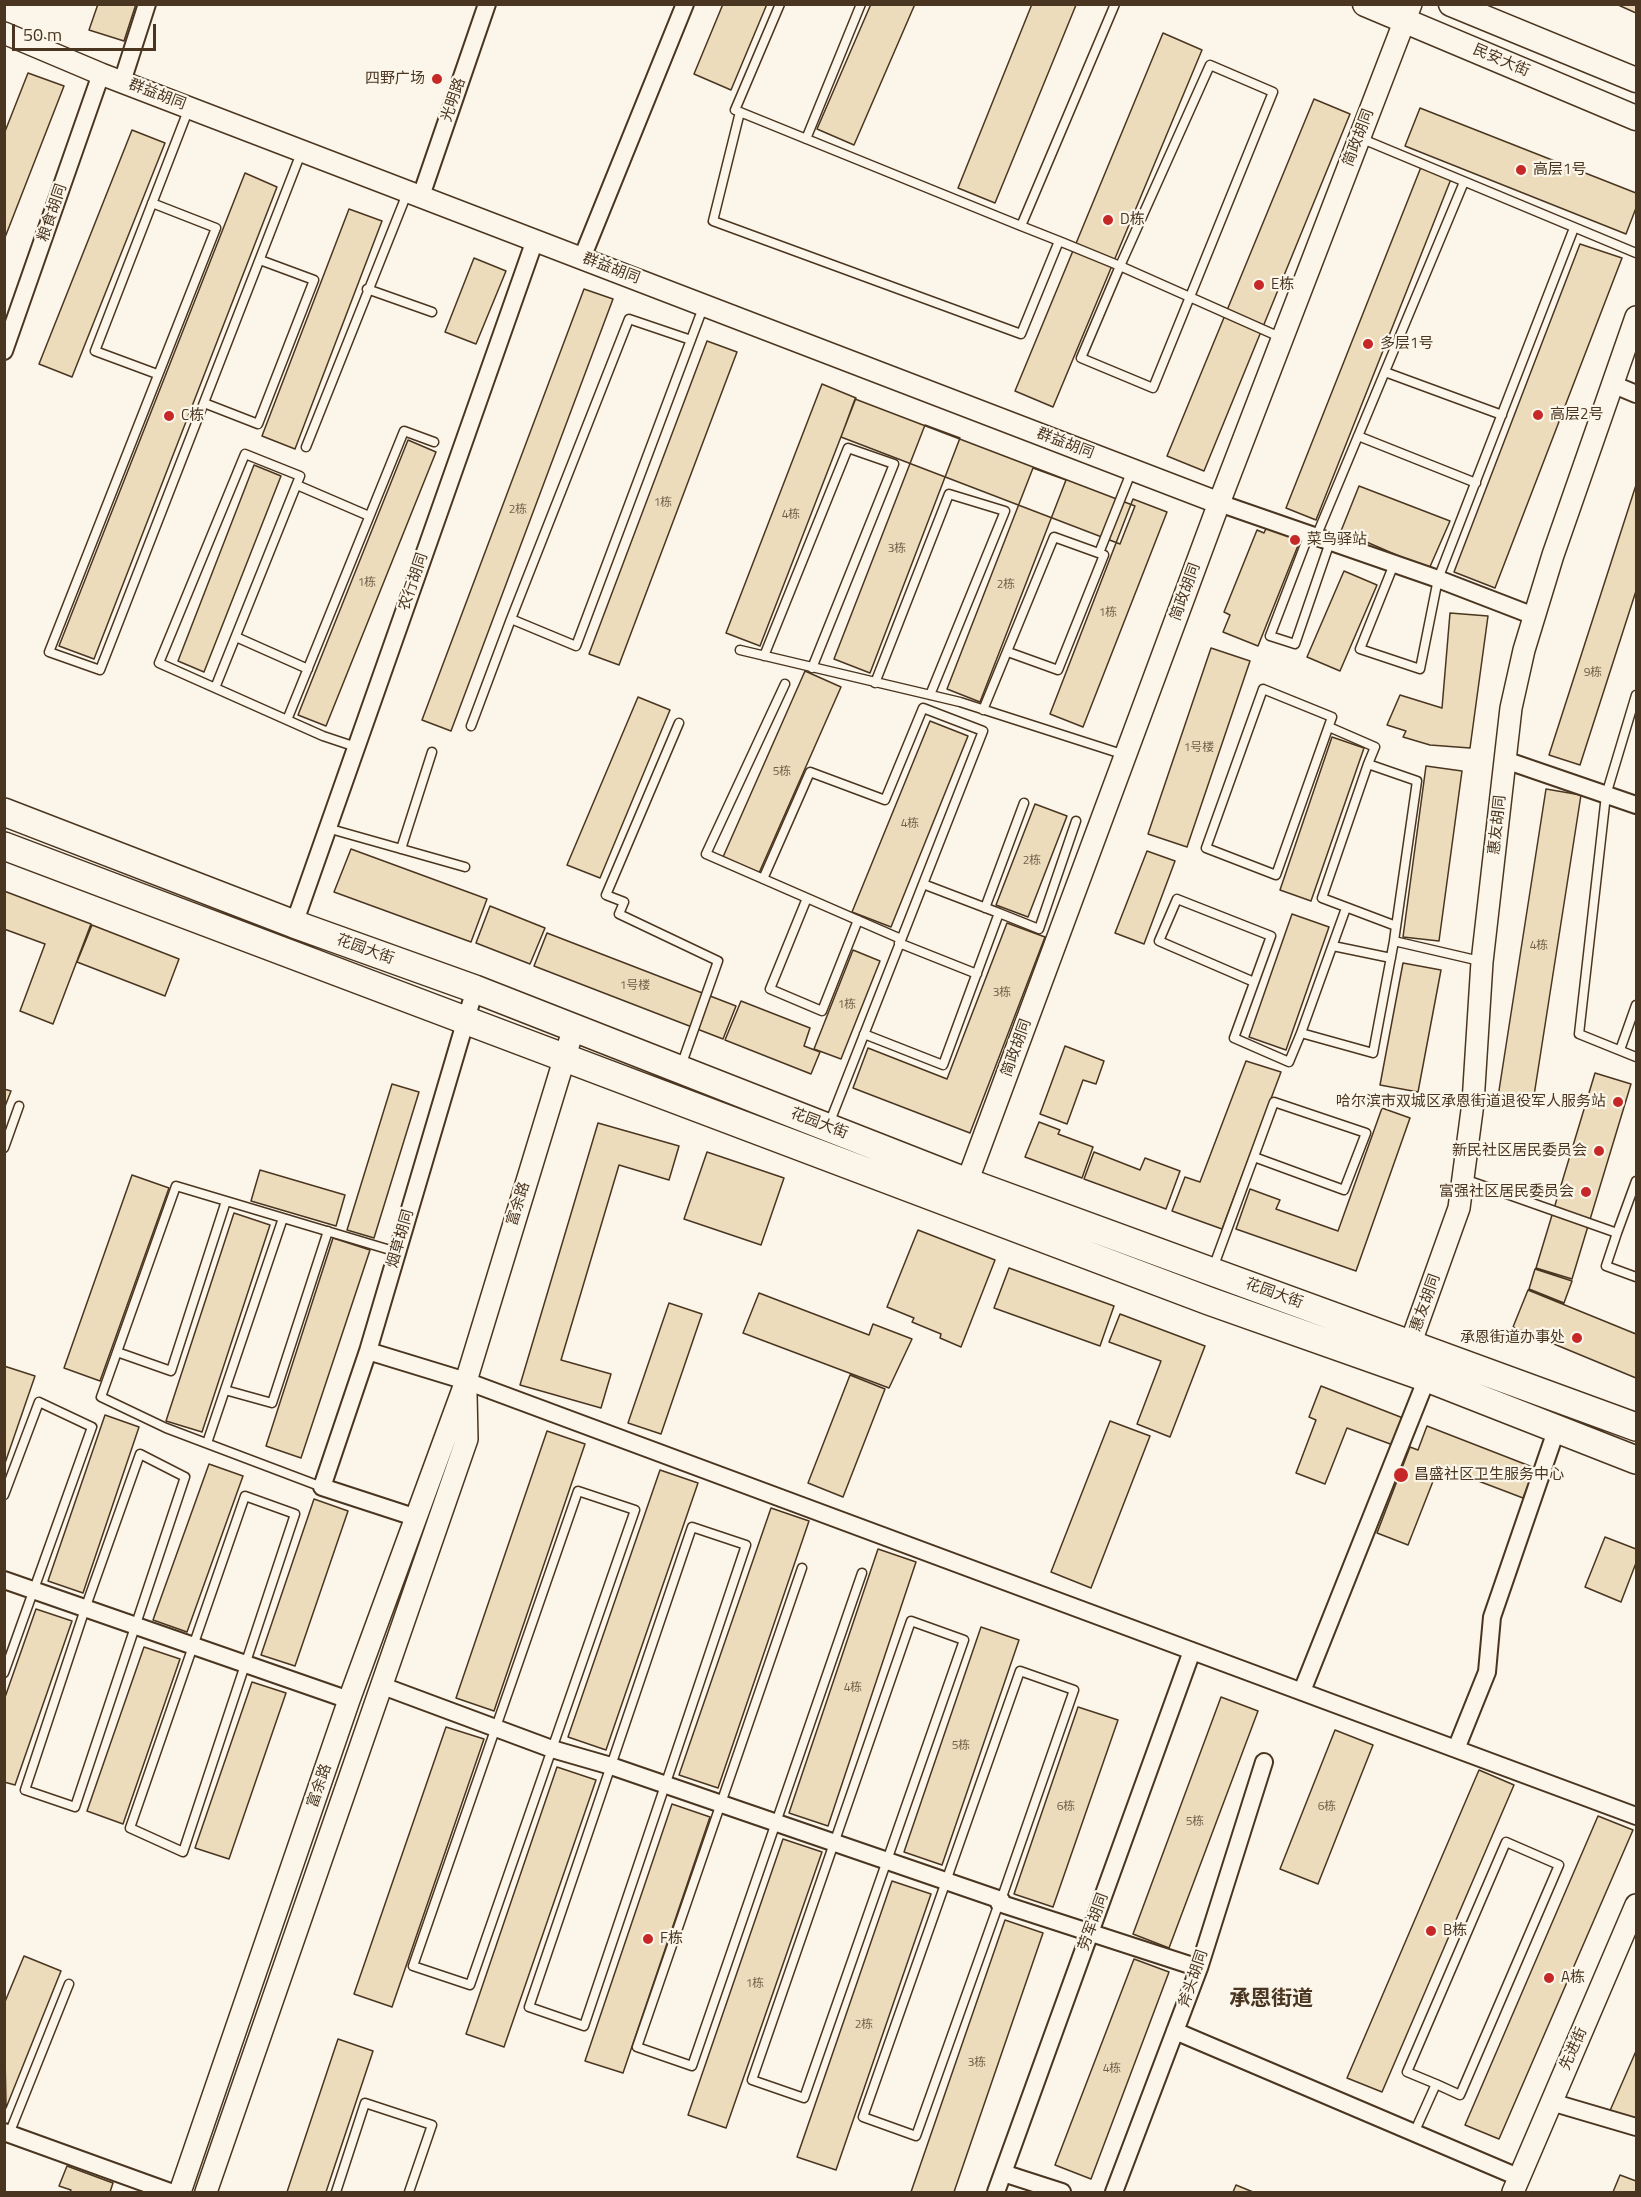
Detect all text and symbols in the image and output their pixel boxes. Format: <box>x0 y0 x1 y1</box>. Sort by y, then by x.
scale bar <box>15 12 159 50</box>
text: 50 m <box>23 21 62 48</box>
street label: 民安大街 <box>1470 41 1532 81</box>
place label: 四野广场 <box>365 70 425 88</box>
marker: 四野广场 <box>430 72 444 86</box>
street label: 群益胡同 <box>126 76 188 114</box>
street label: 光明路 <box>438 76 470 124</box>
street label: 简政胡同 <box>1340 107 1378 169</box>
place label: 高层1号 <box>1533 161 1586 179</box>
marker: 高层1号 <box>1514 163 1528 177</box>
street label: 粮食胡同 <box>35 182 71 244</box>
place label: D栋 <box>1120 211 1145 229</box>
marker: D栋 <box>1101 213 1115 227</box>
street label: 群益胡同 <box>580 250 642 288</box>
place label: E栋 <box>1271 276 1294 294</box>
marker: E栋 <box>1252 278 1266 292</box>
place label: 多层1号 <box>1380 335 1433 353</box>
marker: 多层1号 <box>1361 337 1375 351</box>
place label: 高层2号 <box>1550 406 1603 424</box>
place label: C栋 <box>181 407 204 425</box>
marker: 高层2号 <box>1531 408 1545 422</box>
marker: C栋 <box>162 409 176 423</box>
street label: 群益胡同 <box>1034 425 1096 463</box>
house number: 1栋 <box>654 496 672 510</box>
house number: 2栋 <box>509 503 527 517</box>
house number: 4栋 <box>782 508 800 522</box>
place label: 菜鸟驿站 <box>1307 531 1367 549</box>
marker: 菜鸟驿站 <box>1288 533 1302 547</box>
house number: 3栋 <box>888 542 906 556</box>
street label: 农行胡同 <box>396 551 432 613</box>
street label: 简政胡同 <box>1167 561 1205 623</box>
house number: 1栋 <box>358 576 376 590</box>
house number: 2栋 <box>997 578 1015 592</box>
house number: 1栋 <box>1099 606 1117 620</box>
house number: 9栋 <box>1584 666 1602 680</box>
house number: 1号楼 <box>1184 741 1214 755</box>
house number: 5栋 <box>773 765 791 779</box>
street label: 惠友胡同 <box>1486 794 1510 856</box>
house number: 4栋 <box>901 817 919 831</box>
house number: 2栋 <box>1023 854 1041 868</box>
street label: 花园大街 <box>334 931 396 969</box>
house number: 4栋 <box>1530 939 1548 953</box>
house number: 1号楼 <box>620 979 650 993</box>
house number: 3栋 <box>993 986 1011 1000</box>
house number: 1栋 <box>838 998 856 1012</box>
street label: 简政胡同 <box>998 1017 1036 1079</box>
place label: 哈尔滨市双城区承恩街道退役军人服务站 <box>1336 1093 1606 1111</box>
marker: 哈尔滨市双城区承恩街道退役军人服务站 <box>1611 1095 1625 1109</box>
street label: 花园大街 <box>788 1105 850 1143</box>
place label: 新民社区居民委员会 <box>1452 1142 1587 1160</box>
marker: 新民社区居民委员会 <box>1592 1144 1606 1158</box>
street label: 富余路 <box>504 1180 534 1228</box>
place label: 富强社区居民委员会 <box>1439 1183 1574 1201</box>
marker: 富强社区居民委员会 <box>1579 1185 1593 1199</box>
street label: 烟草胡同 <box>384 1208 418 1270</box>
street label: 惠友胡同 <box>1407 1272 1445 1334</box>
street label: 花园大街 <box>1243 1275 1305 1313</box>
place label: 承恩街道办事处 <box>1460 1329 1565 1347</box>
marker: 承恩街道办事处 <box>1570 1331 1584 1345</box>
marker: 昌盛社区卫生服务中心 <box>1392 1466 1410 1484</box>
place label: 昌盛社区卫生服务中心 <box>1414 1466 1564 1484</box>
house number: 4栋 <box>844 1681 862 1695</box>
house number: 5栋 <box>952 1739 970 1753</box>
street label: 富余路 <box>304 1762 336 1810</box>
house number: 6栋 <box>1057 1800 1075 1814</box>
house number: 6栋 <box>1318 1800 1336 1814</box>
house number: 5栋 <box>1186 1815 1204 1829</box>
street label: 劳军胡同 <box>1075 1891 1113 1953</box>
place label: B栋 <box>1443 1922 1467 1940</box>
marker: B栋 <box>1424 1924 1438 1938</box>
place label: F栋 <box>660 1930 683 1948</box>
marker: F栋 <box>641 1932 655 1946</box>
street label: 斧头胡同 <box>1176 1948 1212 2010</box>
place label: A栋 <box>1561 1969 1585 1987</box>
marker: A栋 <box>1542 1971 1556 1985</box>
house number: 1栋 <box>746 1977 764 1991</box>
district label: 承恩街道 <box>1229 1987 1313 2013</box>
house number: 2栋 <box>855 2018 873 2032</box>
street label: 先进街 <box>1557 2025 1591 2073</box>
house number: 3栋 <box>968 2056 986 2070</box>
house number: 4栋 <box>1103 2062 1121 2076</box>

